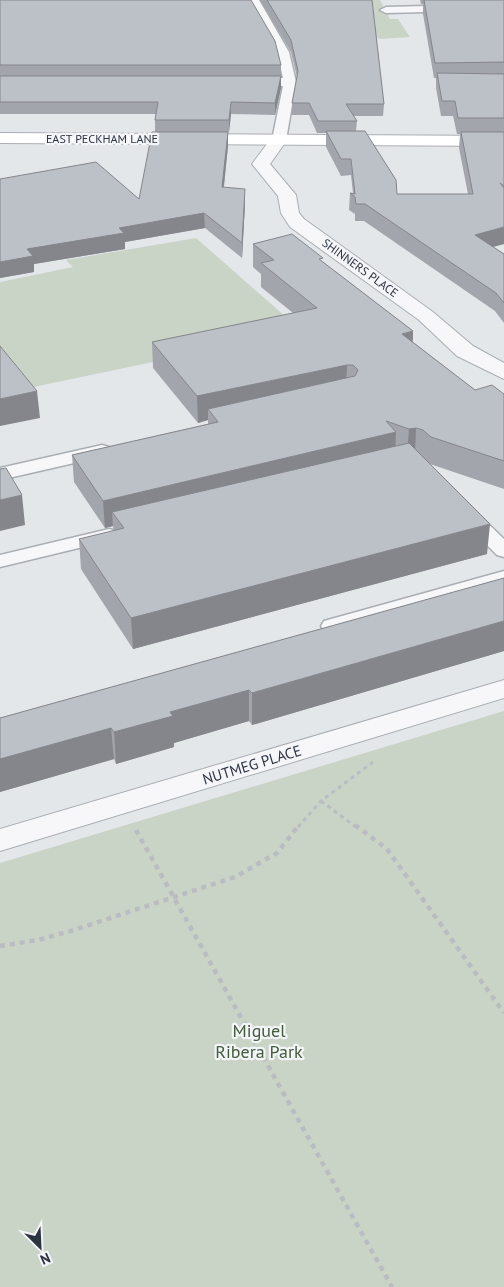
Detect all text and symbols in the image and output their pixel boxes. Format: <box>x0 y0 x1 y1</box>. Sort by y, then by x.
street label: EAST PECKHAM LANE <box>46 131 158 146</box>
street label: SHINNERS PLACE <box>319 235 401 300</box>
street label: NUTMEG PLACE <box>200 740 304 789</box>
park label: Miguel Ribera Park <box>215 1019 303 1063</box>
north arrow <box>15 1222 65 1272</box>
text: N <box>37 1249 53 1269</box>

